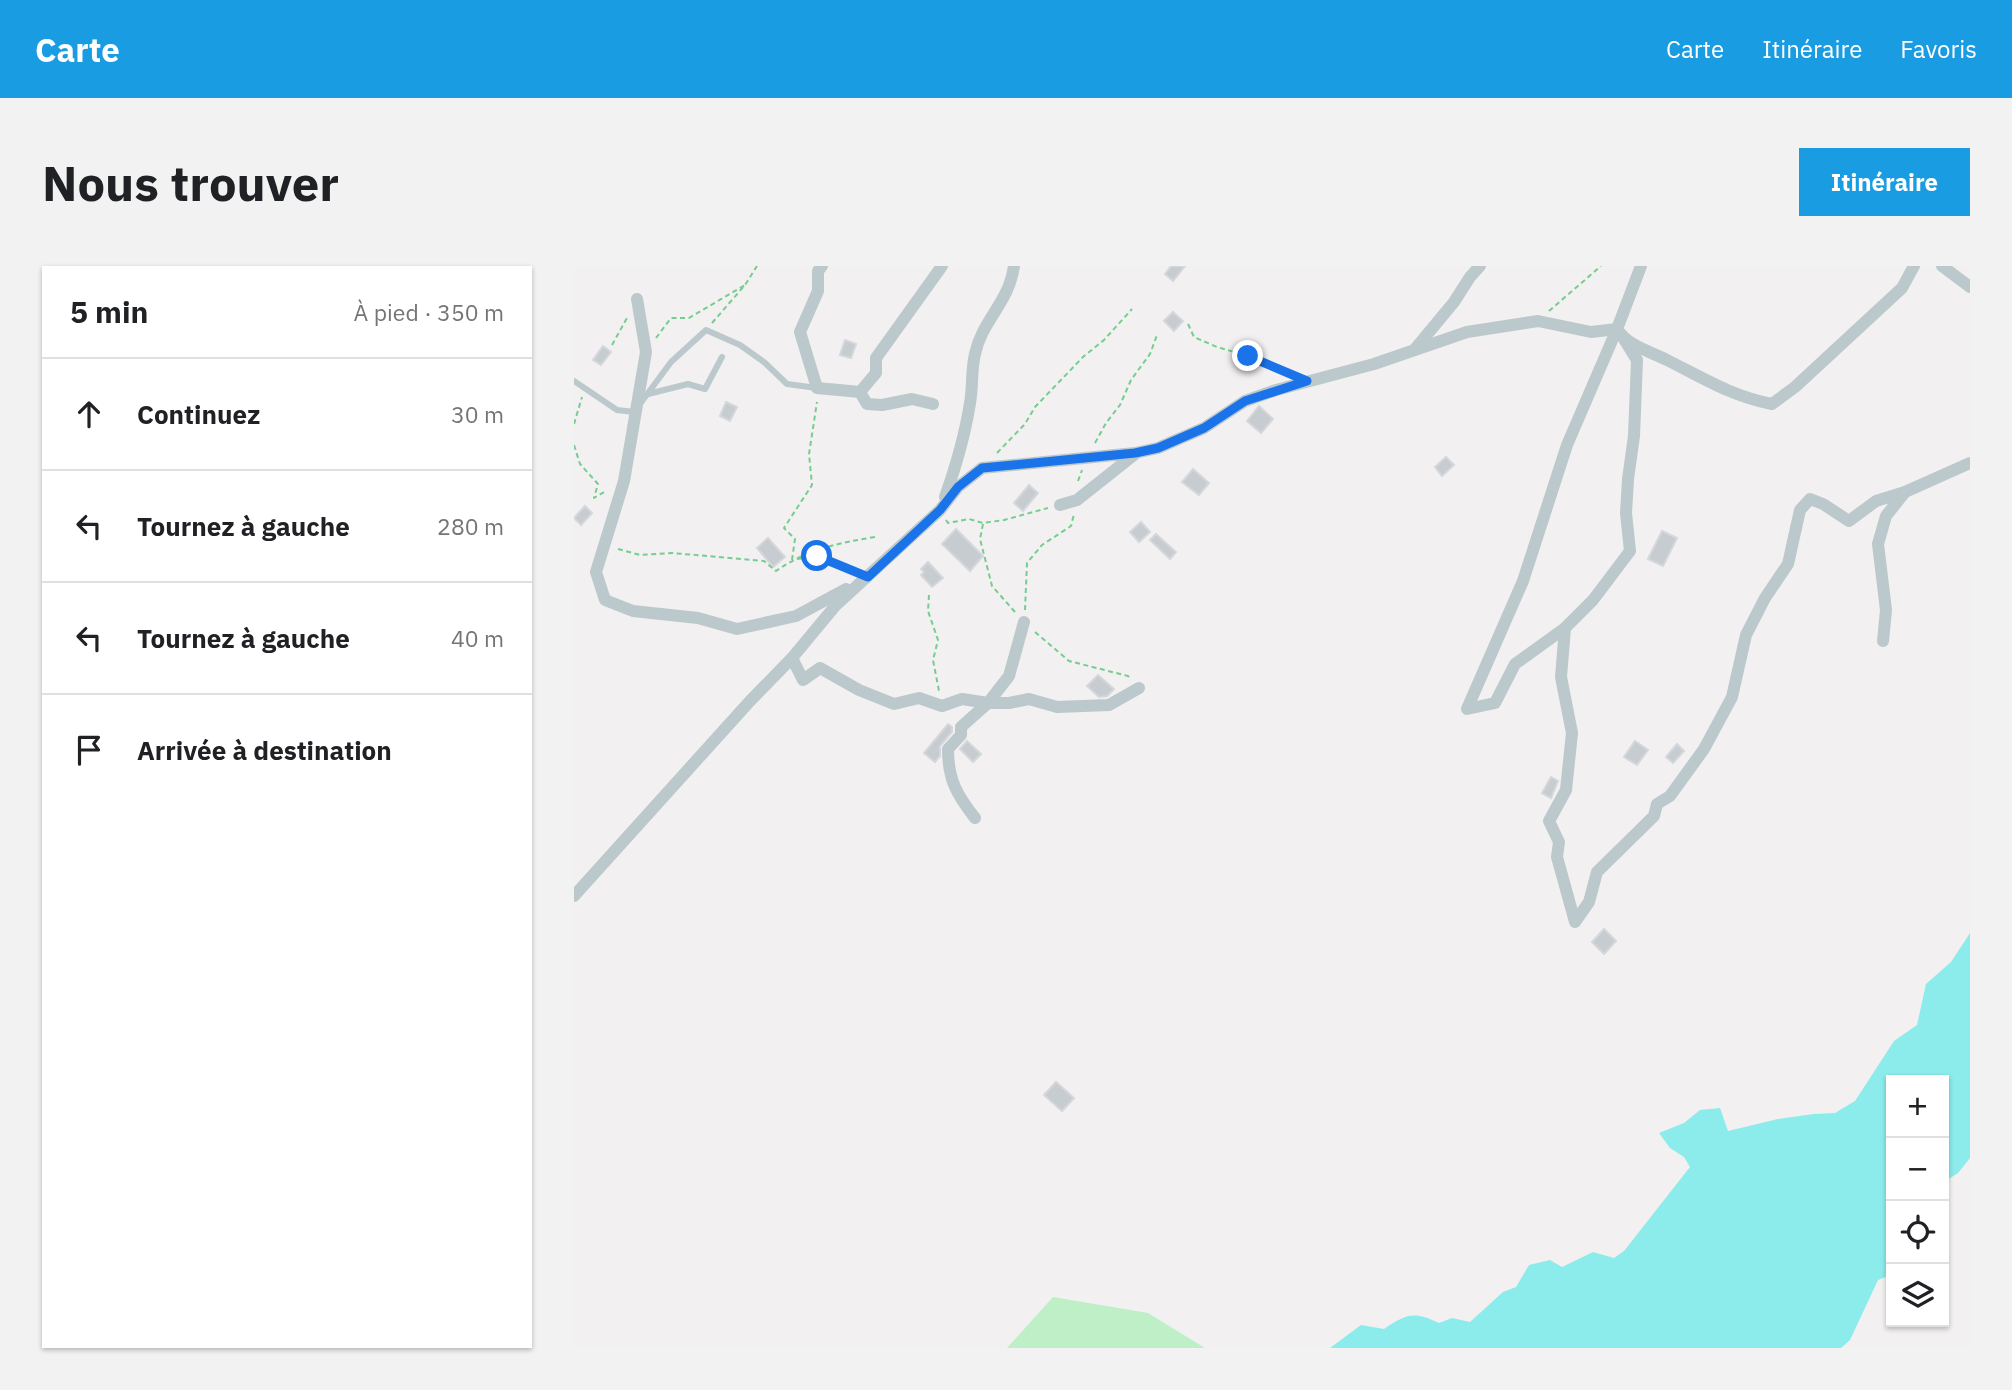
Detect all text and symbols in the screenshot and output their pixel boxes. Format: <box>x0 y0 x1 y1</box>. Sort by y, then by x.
text: Carte <box>35 28 120 71</box>
text: Carte <box>1666 33 1724 65</box>
text: Itinéraire <box>1762 33 1862 65</box>
text: Favoris <box>1900 33 1977 65</box>
button: Itinéraire <box>1799 148 1970 216</box>
text: Nous trouver <box>42 151 339 214</box>
text: 5 min <box>70 292 148 331</box>
text: À pied · 350 m <box>354 297 504 327</box>
route end <box>1232 340 1263 371</box>
icon: ahead <box>70 395 108 433</box>
text: Continuez <box>137 397 260 431</box>
text: 30 m <box>451 399 504 429</box>
icon: left <box>70 507 108 545</box>
text: Tournez à gauche <box>137 509 350 543</box>
text: 280 m <box>437 511 504 541</box>
route start <box>801 540 832 571</box>
icon: left <box>70 619 108 657</box>
text: Tournez à gauche <box>137 621 350 655</box>
text: 40 m <box>451 623 504 653</box>
icon: arrive <box>70 731 108 769</box>
text: Arrivée à destination <box>137 733 392 767</box>
map controls <box>1886 1075 1949 1327</box>
button: + <box>1886 1075 1949 1138</box>
button: − <box>1886 1138 1949 1201</box>
button: locate <box>1886 1201 1949 1264</box>
button: layers <box>1886 1264 1949 1327</box>

